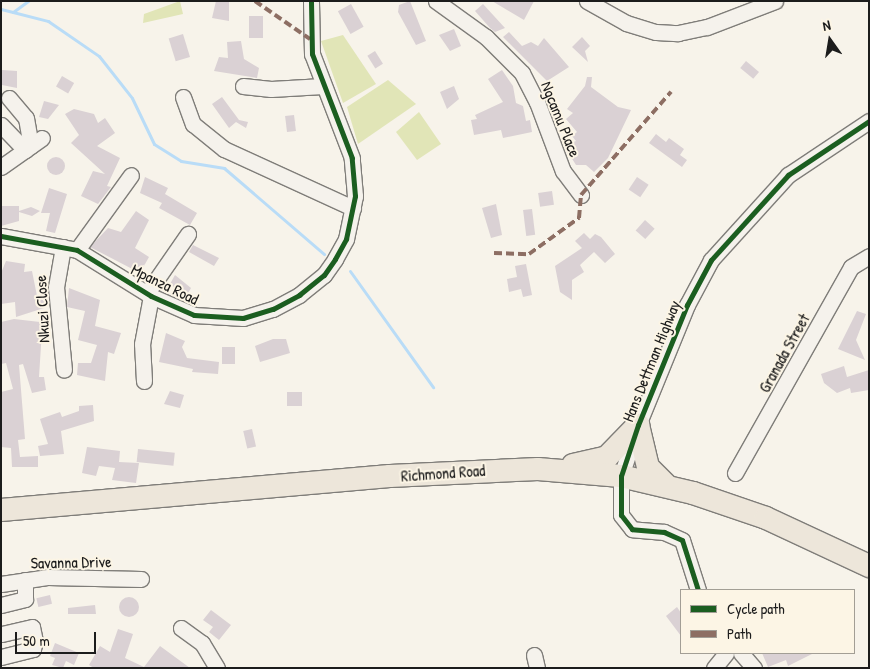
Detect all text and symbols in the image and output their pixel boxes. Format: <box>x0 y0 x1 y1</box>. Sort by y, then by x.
north arrow <box>805 15 855 65</box>
text: N <box>821 15 832 35</box>
street label: Ngcamu Place <box>537 78 585 160</box>
street label: Mpanza Road <box>128 259 202 309</box>
street label: Nkuzi Close <box>31 275 53 343</box>
street label: Hans Dettman Highway <box>618 297 684 425</box>
street label: Granada Street <box>755 310 813 396</box>
street label: Richmond Road <box>400 460 486 486</box>
street label: Savanna Drive <box>30 552 112 572</box>
legend <box>680 589 855 654</box>
text: Cycle path <box>727 598 785 619</box>
scale bar <box>18 622 99 654</box>
text: Path <box>727 623 752 644</box>
text: 50 m <box>23 630 50 651</box>

